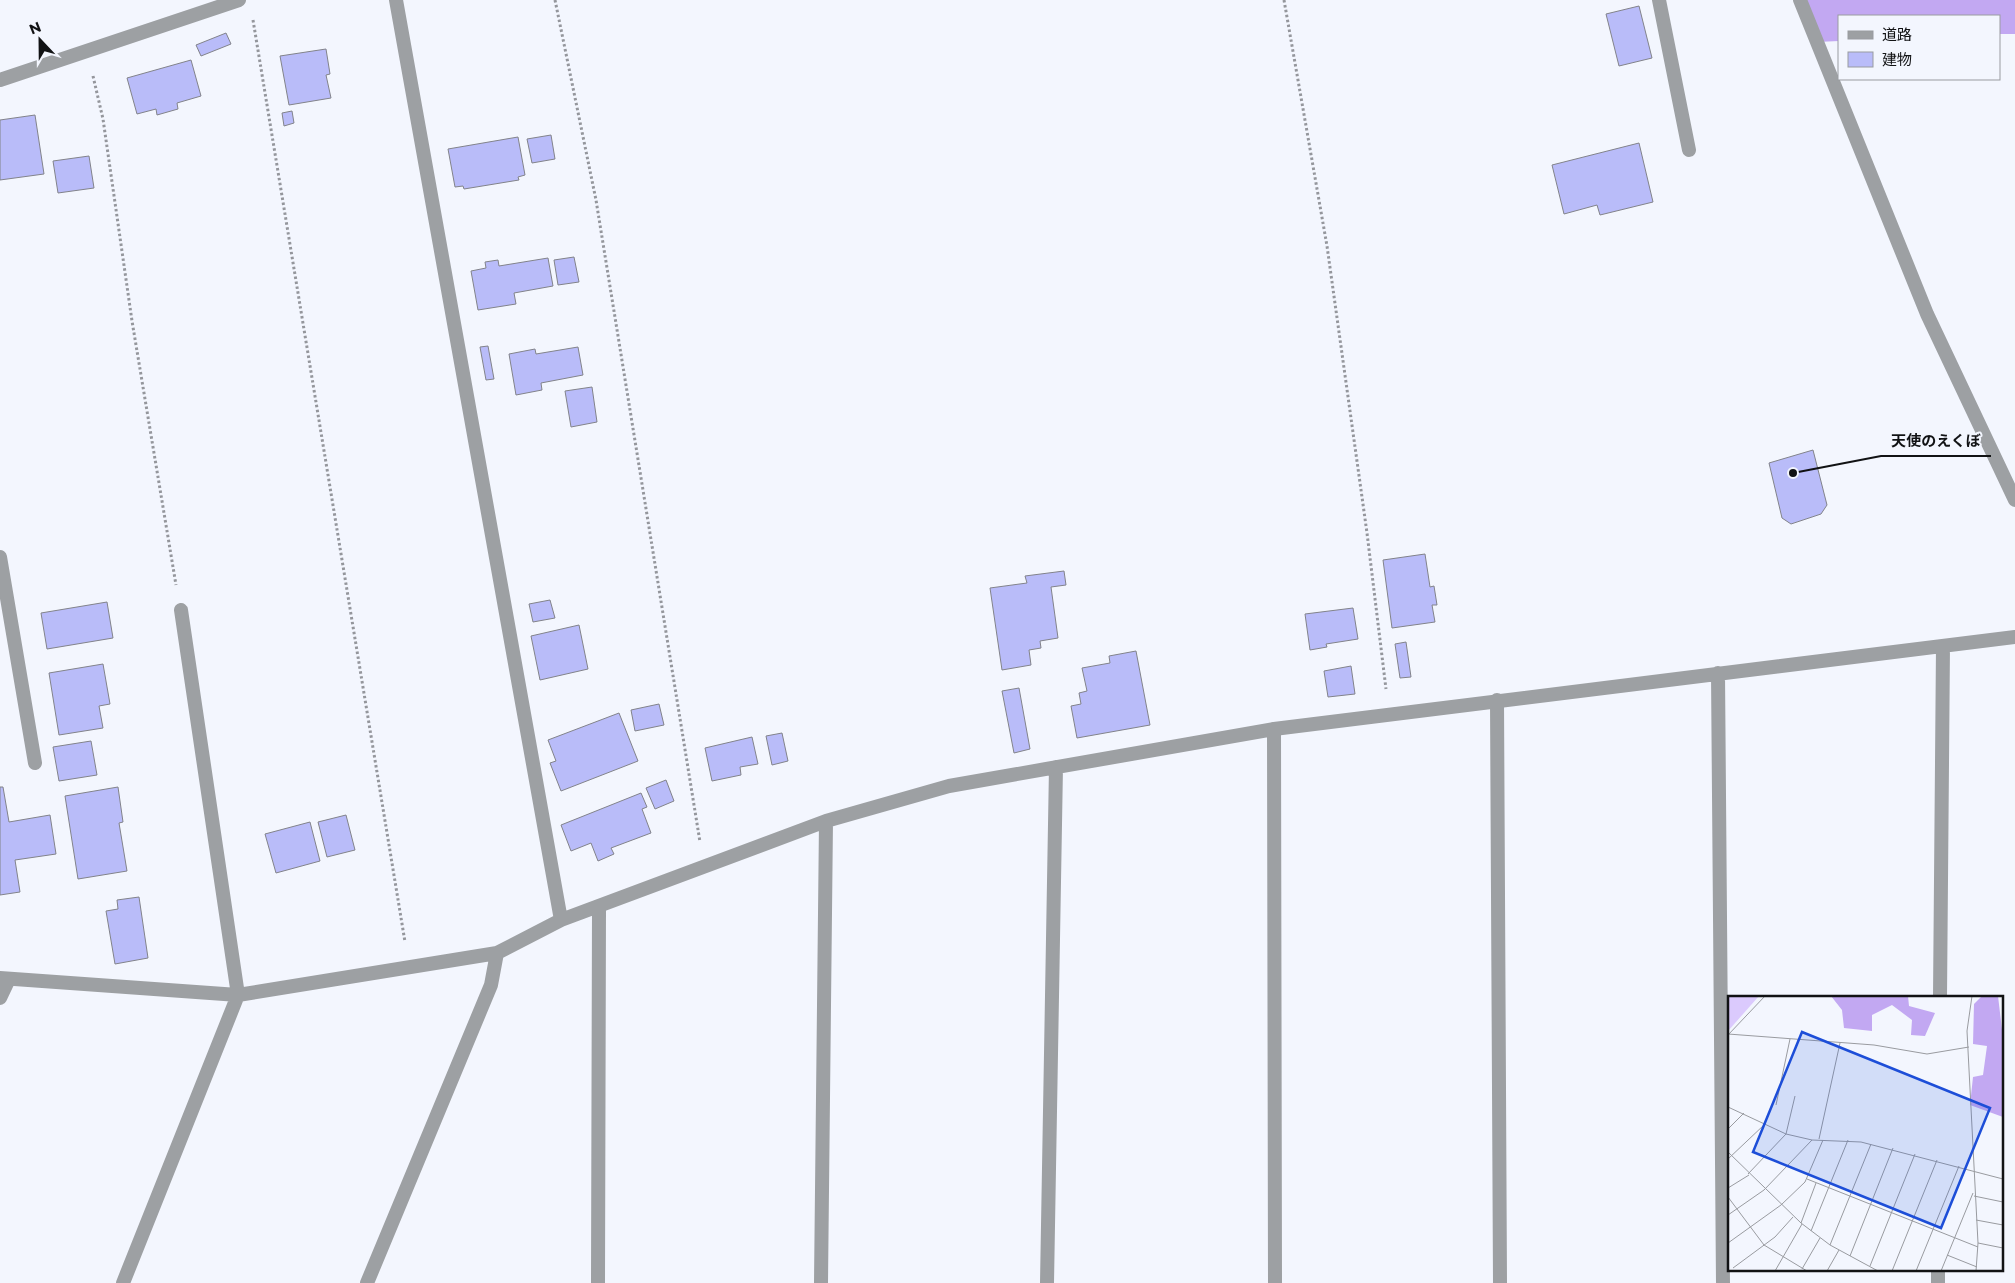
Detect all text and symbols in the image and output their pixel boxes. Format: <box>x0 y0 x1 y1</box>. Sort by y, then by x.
north arrow <box>15 15 65 65</box>
legend <box>1838 15 2000 80</box>
text: N <box>27 17 44 38</box>
text: 道路 <box>1882 25 1912 44</box>
text: 建物 <box>1882 50 1912 69</box>
callout: 天使のえくぼ <box>1881 426 1991 456</box>
text: 天使のえくぼ <box>1891 431 1981 450</box>
inset map <box>1728 996 2002 1270</box>

